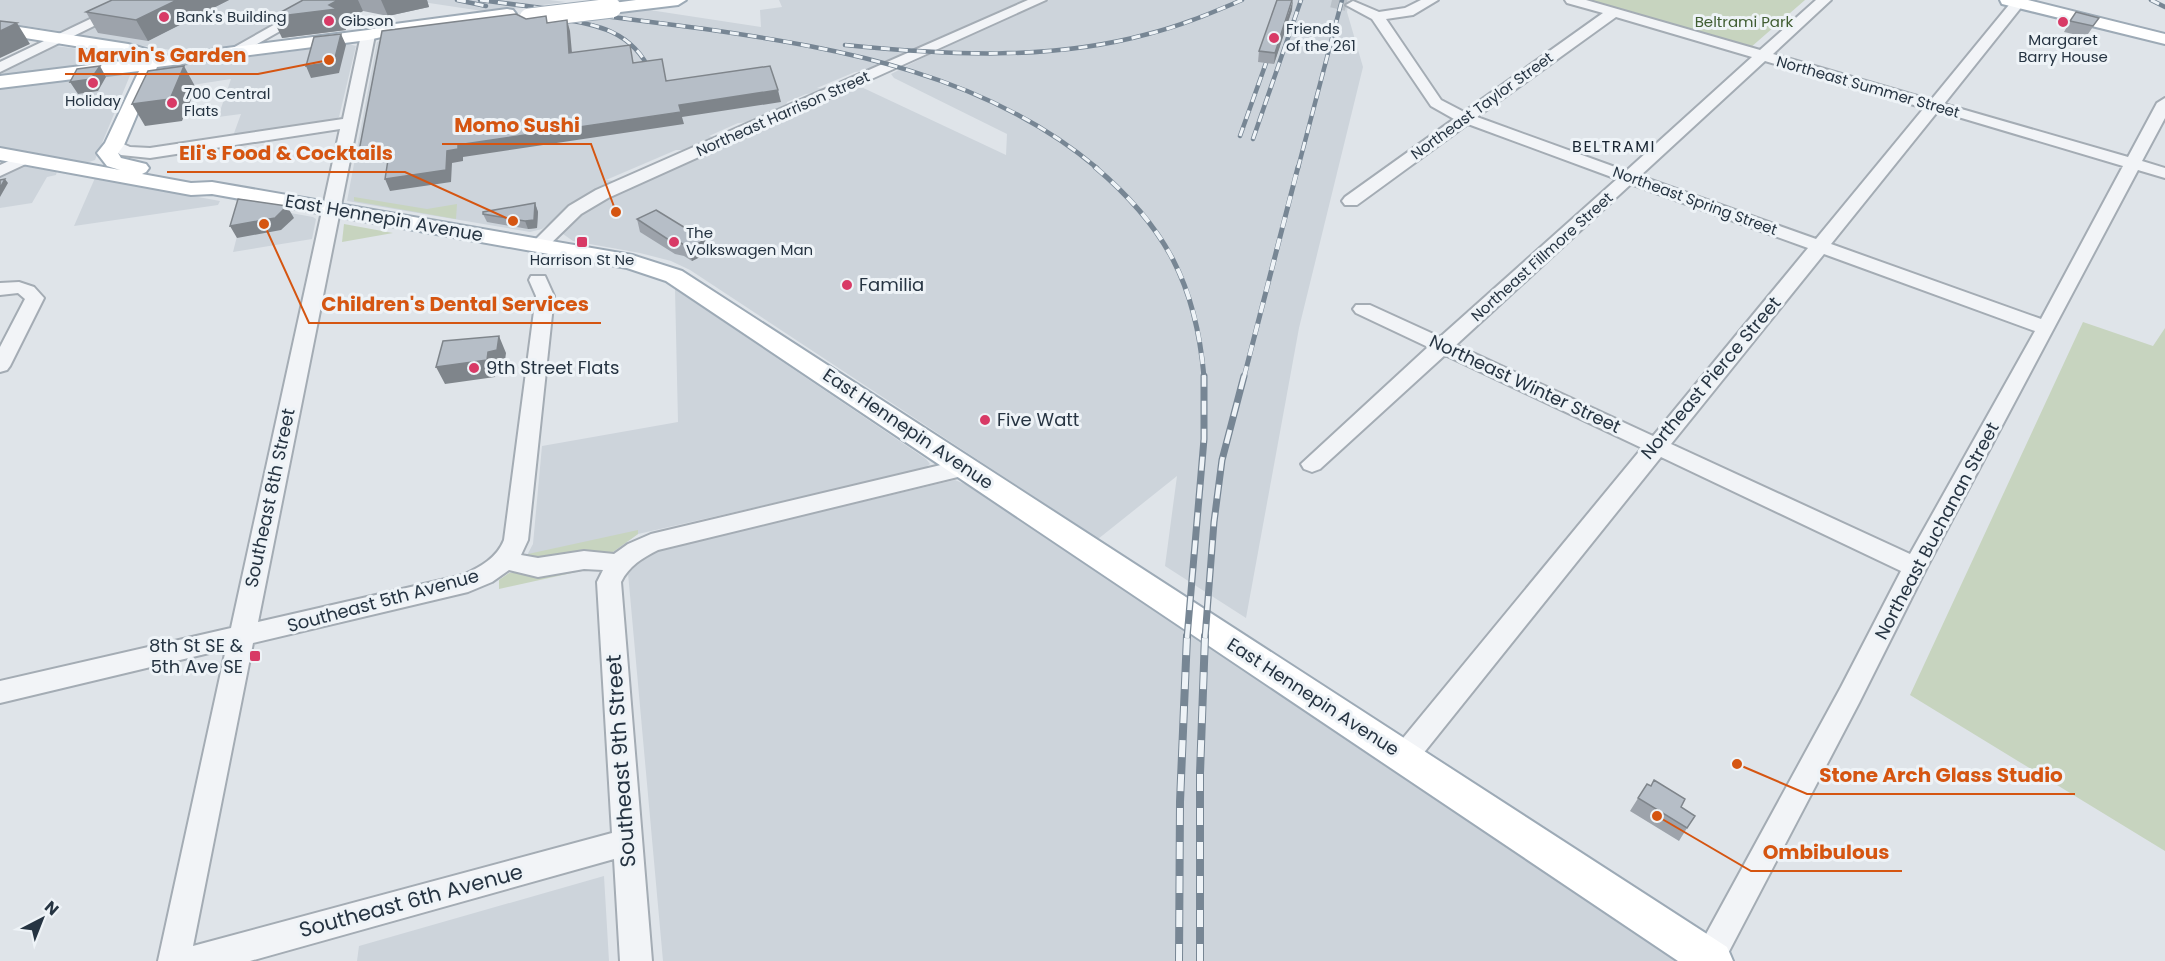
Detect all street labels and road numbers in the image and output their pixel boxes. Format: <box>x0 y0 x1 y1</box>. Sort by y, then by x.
street label: Northeast Taylor Street <box>1406 47 1557 164</box>
street label: Northeast Summer Street <box>1774 50 1962 123</box>
street label: Northeast Harrison Street <box>693 66 873 161</box>
street label: Northeast Spring Street <box>1610 161 1780 240</box>
street label: Northeast Fillmore Street <box>1466 187 1617 326</box>
street label: East Hennepin Avenue <box>283 188 485 247</box>
street label: Northeast Pierce Street <box>1635 291 1786 464</box>
street label: Northeast Winter Street <box>1425 328 1625 439</box>
street label: East Hennepin Avenue <box>818 362 998 495</box>
street label: Southeast 8th Street <box>238 406 301 590</box>
street label: Northeast Buchanan Street <box>1868 418 2005 644</box>
street label: Southeast 5th Avenue <box>284 563 482 638</box>
street label: East Hennepin Avenue <box>1222 632 1404 762</box>
street label: Southeast 9th Street <box>599 654 642 868</box>
street label: Southeast 6th Avenue <box>296 857 526 944</box>

